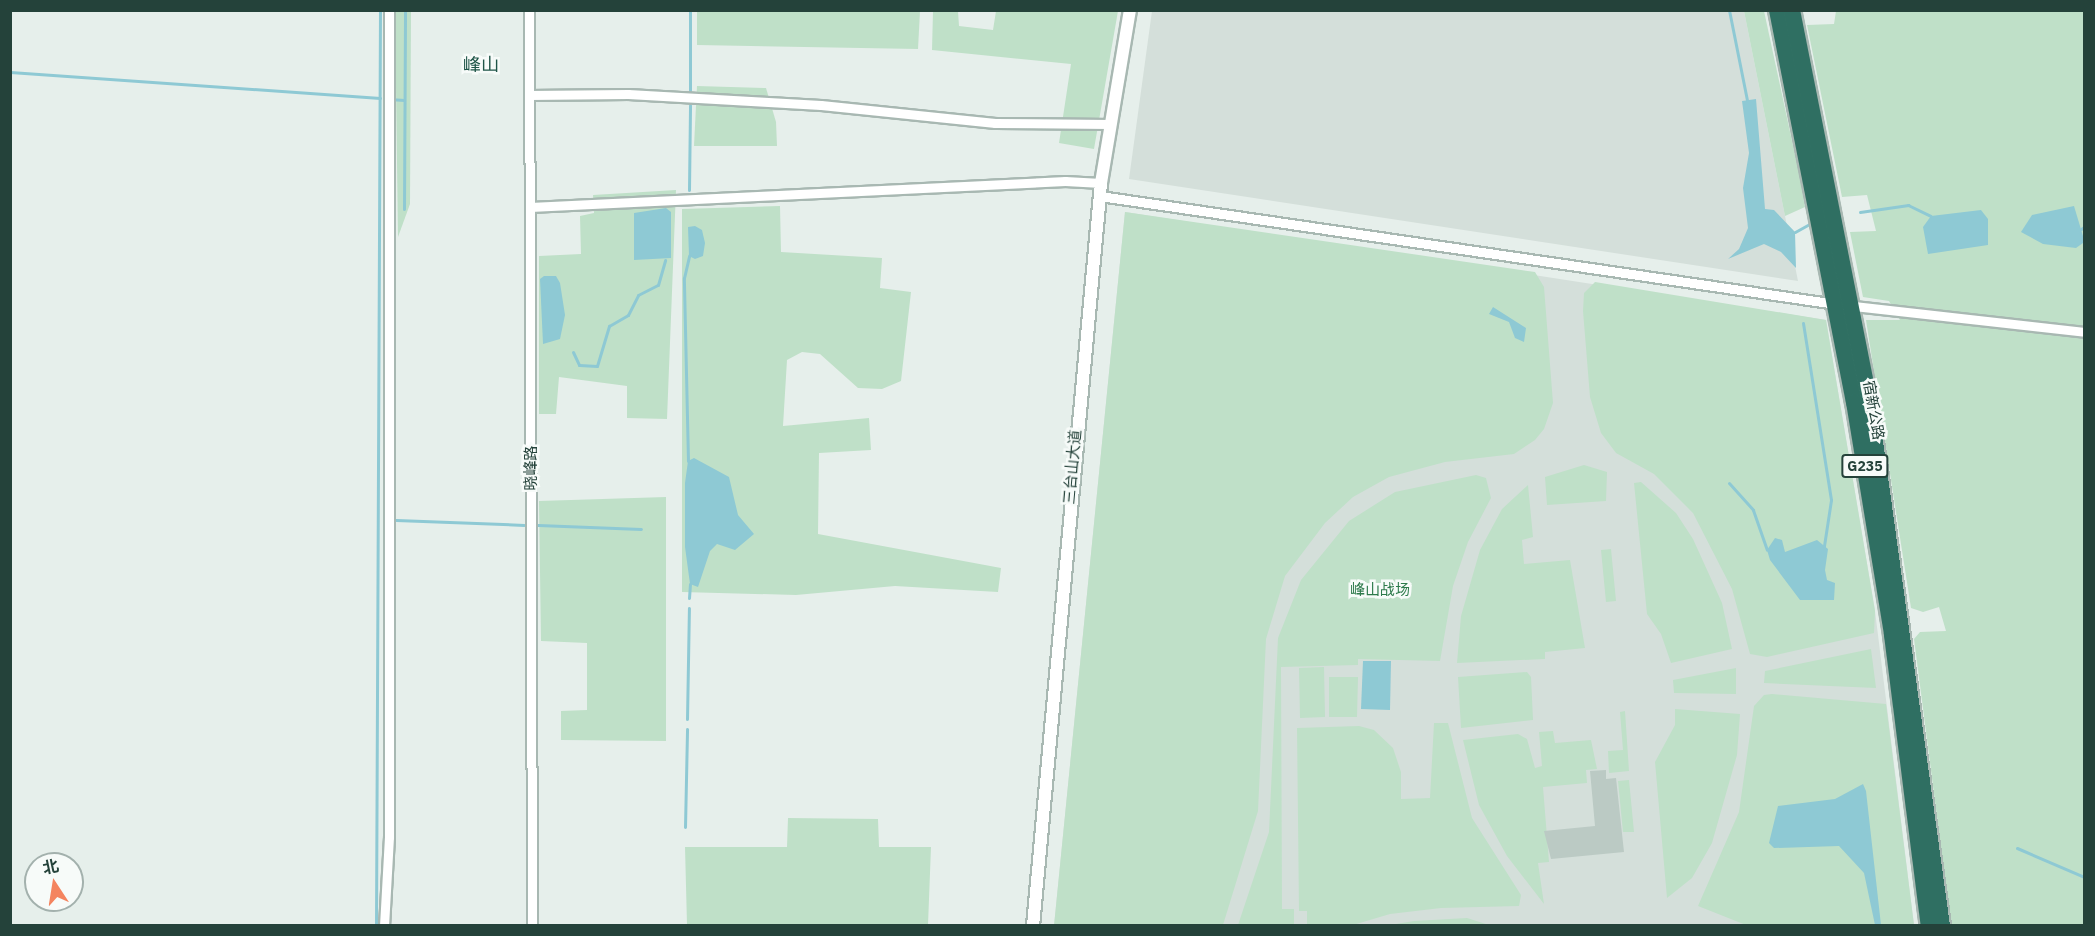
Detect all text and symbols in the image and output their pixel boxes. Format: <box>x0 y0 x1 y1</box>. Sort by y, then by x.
district label: 峰山 <box>463 54 499 76</box>
street label: 宿新公路 <box>1860 379 1888 441</box>
street label: 三台山大道 <box>1060 429 1084 505</box>
street label: 晓峰路 <box>522 446 540 490</box>
road number: G235 <box>1841 455 1889 477</box>
park label: 峰山战场 <box>1350 581 1410 599</box>
north arrow <box>24 852 84 912</box>
text: 北 <box>41 855 61 878</box>

